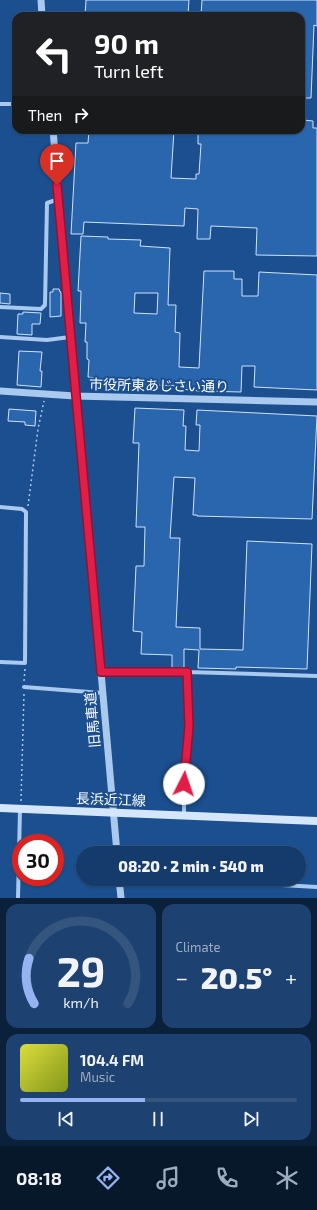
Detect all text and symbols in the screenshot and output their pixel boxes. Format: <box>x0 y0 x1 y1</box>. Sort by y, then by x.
text: 90 m <box>94 26 159 60</box>
icon: left <box>28 28 80 80</box>
text: Turn left <box>94 60 164 82</box>
icon: right <box>70 104 92 126</box>
text: Then <box>28 106 62 124</box>
pin <box>40 144 74 185</box>
icon: arrive <box>46 150 68 172</box>
street label: 市役所東あじさい通り <box>89 375 229 395</box>
street label: 旧馬車道 <box>81 691 103 749</box>
position arrow <box>163 763 205 805</box>
street label: 長浜近江線 <box>76 789 146 809</box>
speed limit sign: 30 <box>12 834 64 886</box>
text: 08:20 · 2 min · 540 m <box>118 857 264 875</box>
text: Climate <box>176 939 220 955</box>
text: 29 <box>56 945 105 995</box>
text: 20.5° <box>201 959 272 995</box>
text: − <box>176 964 188 990</box>
text: + <box>285 964 297 990</box>
text: km/h <box>63 994 98 1011</box>
text: 104.4 FM <box>80 1051 144 1069</box>
text: Music <box>80 1069 115 1085</box>
icon: previous <box>55 1108 77 1130</box>
icon: pause <box>147 1108 169 1130</box>
icon: next <box>240 1108 262 1130</box>
icon: directions <box>94 1164 122 1192</box>
icon: music <box>154 1164 182 1192</box>
icon: phone <box>213 1164 241 1192</box>
icon: climate <box>273 1164 301 1192</box>
text: 08:18 <box>16 1167 62 1189</box>

